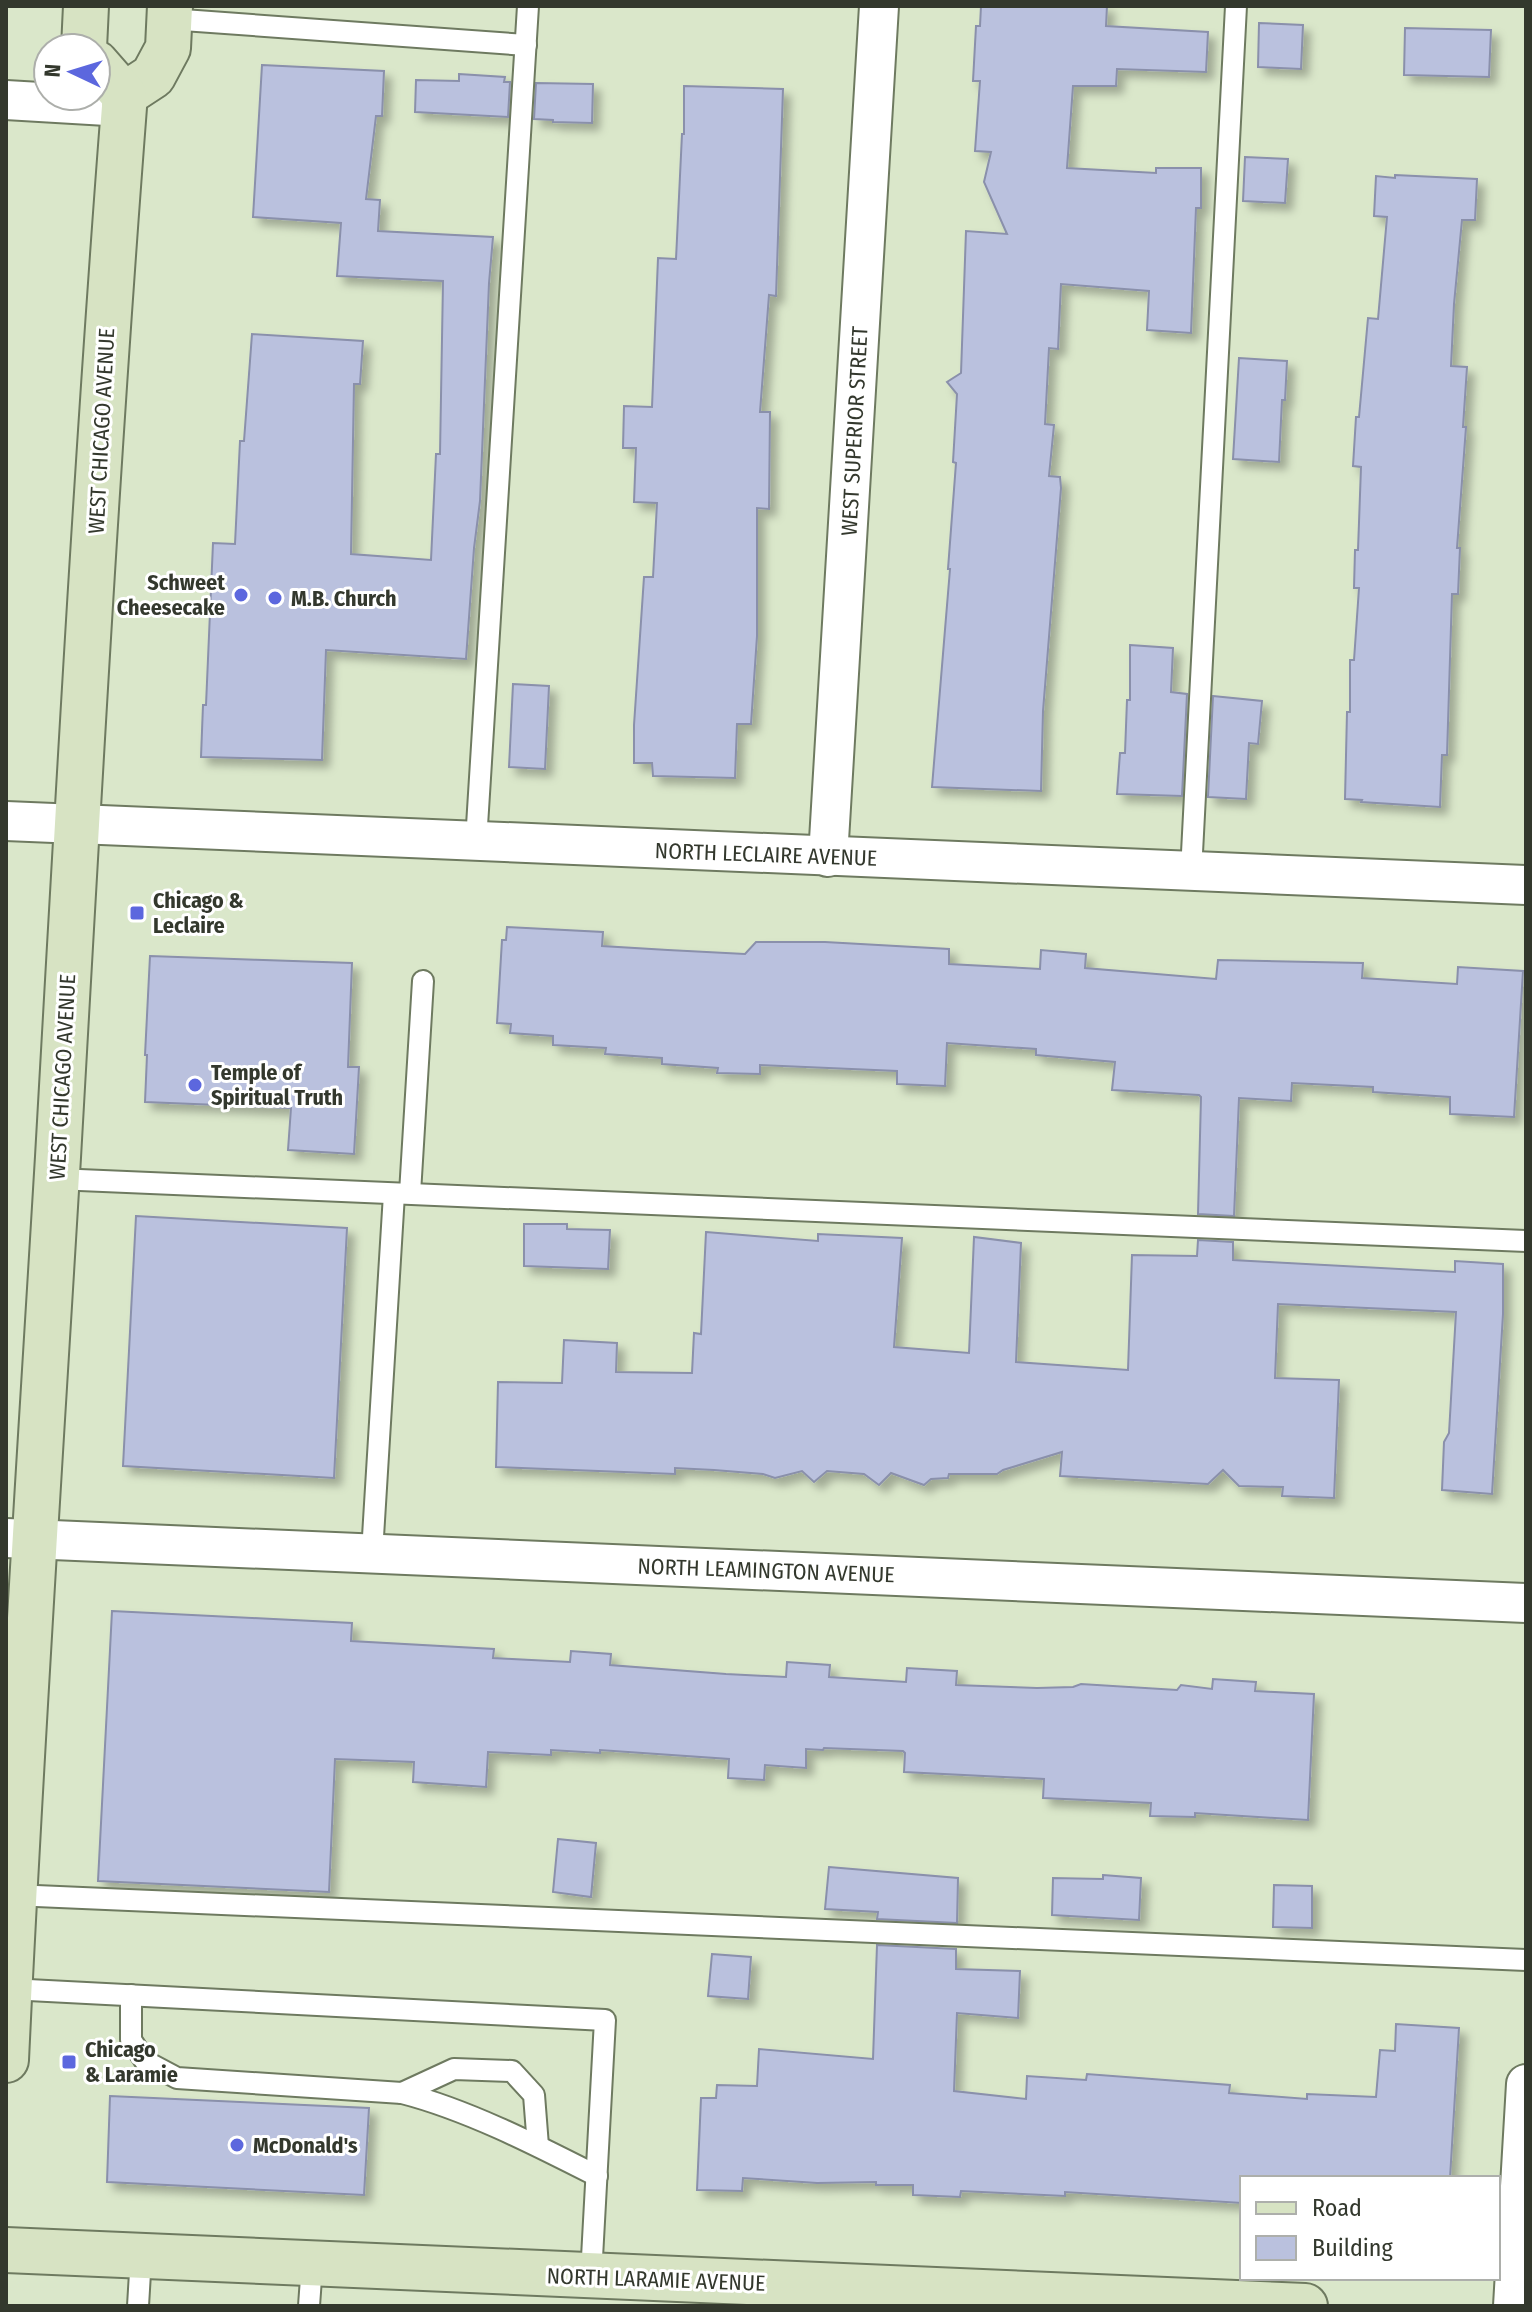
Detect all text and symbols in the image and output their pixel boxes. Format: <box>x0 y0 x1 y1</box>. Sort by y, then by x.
north arrow <box>32 32 112 112</box>
text: N <box>39 63 66 78</box>
street label: WEST SUPERIOR STREET <box>836 325 874 537</box>
street label: WEST CHICAGO AVENUE <box>83 327 120 535</box>
place label: Schweet Cheesecake <box>117 569 225 621</box>
place label: M.B. Church <box>291 585 397 612</box>
marker: Schweet Cheesecake <box>232 586 250 604</box>
marker: M.B. Church <box>266 589 284 607</box>
street label: NORTH LECLAIRE AVENUE <box>654 837 878 872</box>
place label: Chicago & Leclaire <box>153 887 244 939</box>
marker: Chicago & Leclaire <box>128 904 146 922</box>
street label: WEST CHICAGO AVENUE <box>44 973 81 1181</box>
place label: Temple of Spiritual Truth <box>211 1059 343 1111</box>
marker: Temple of Spiritual Truth <box>186 1076 204 1094</box>
street label: NORTH LEAMINGTON AVENUE <box>637 1553 895 1588</box>
place label: Chicago & Laramie <box>85 2036 178 2088</box>
marker: Chicago & Laramie <box>60 2053 78 2071</box>
place label: McDonald's <box>253 2132 358 2159</box>
marker: McDonald's <box>228 2136 246 2154</box>
legend <box>1240 2176 1500 2280</box>
text: Road <box>1312 2194 1362 2222</box>
text: Building <box>1312 2234 1394 2262</box>
street label: NORTH LARAMIE AVENUE <box>546 2262 766 2297</box>

